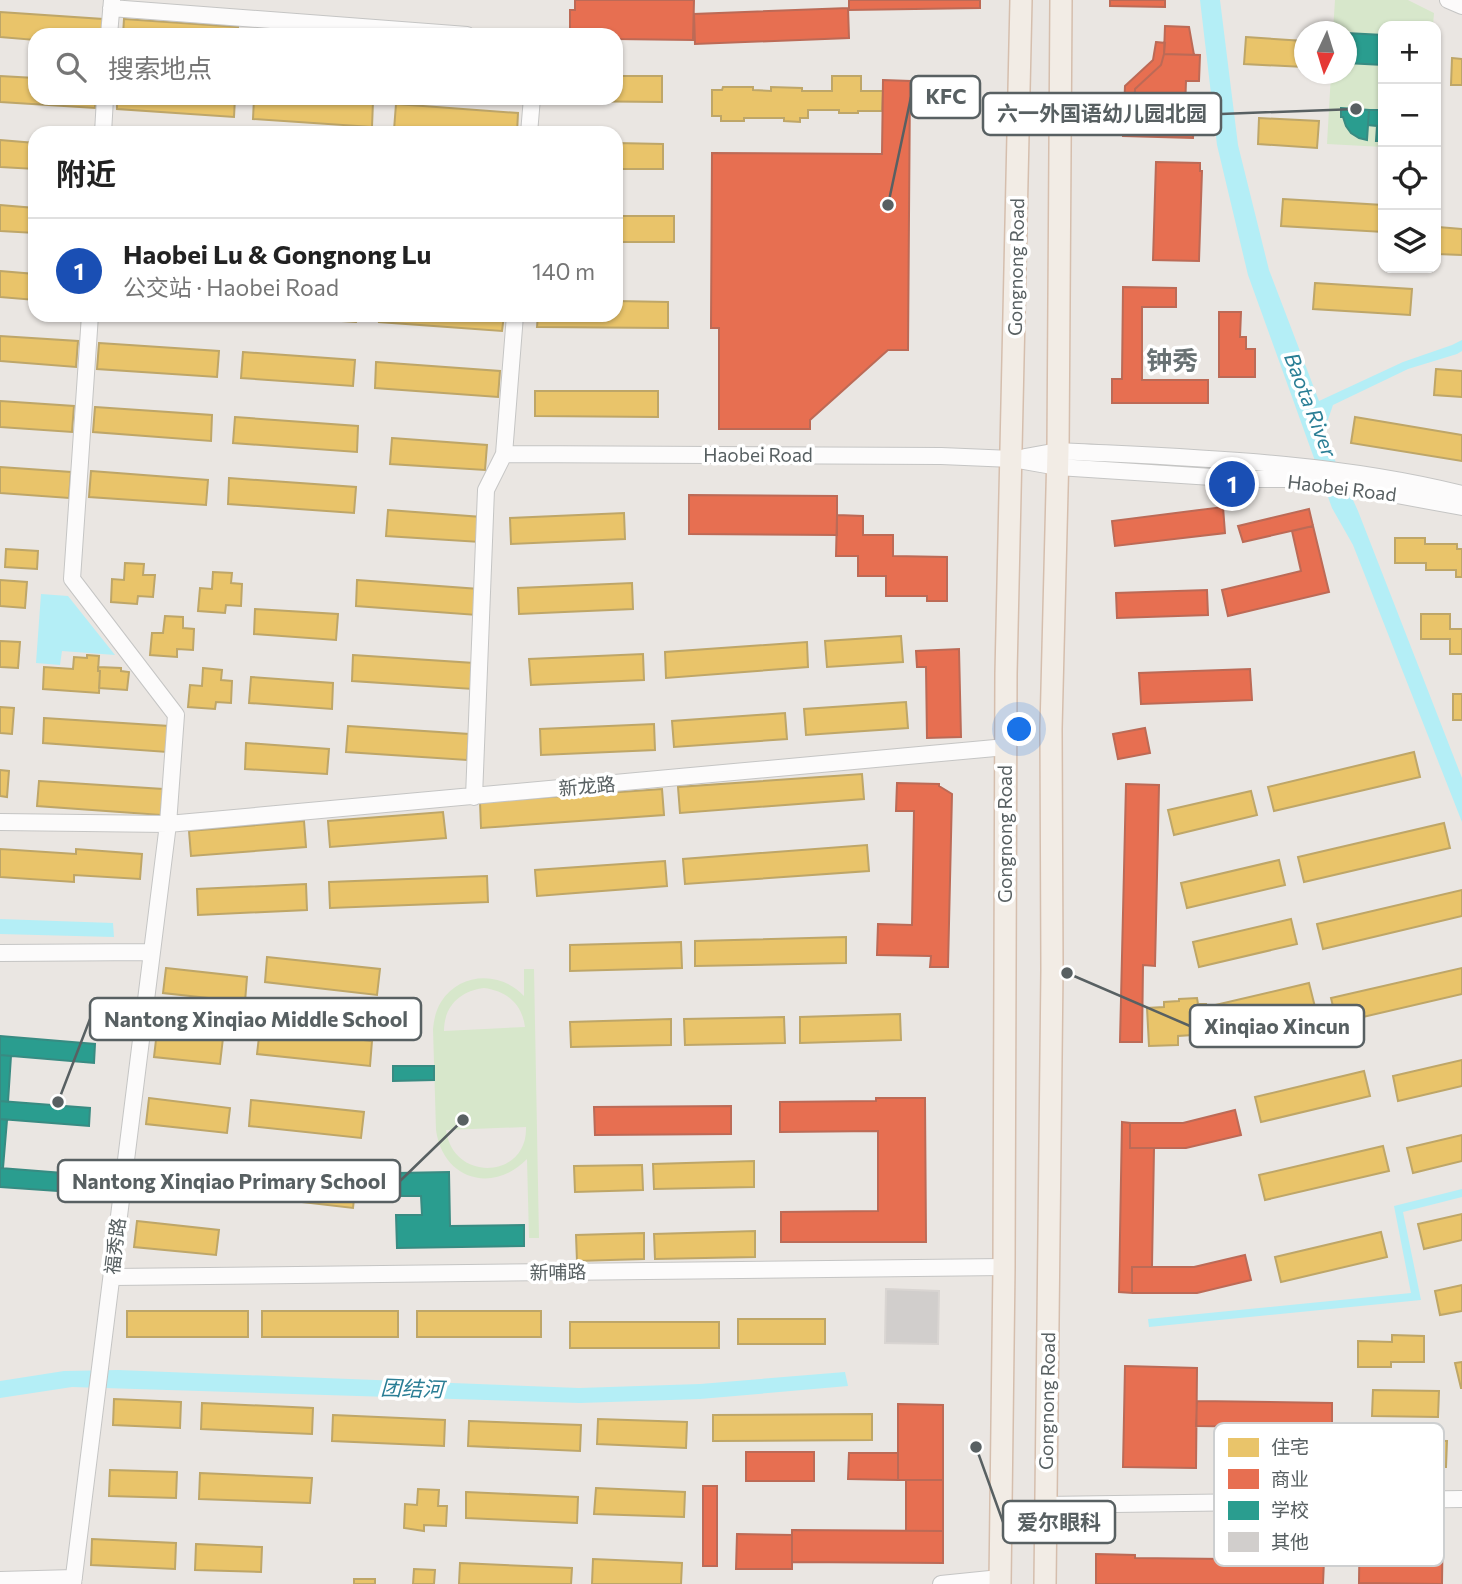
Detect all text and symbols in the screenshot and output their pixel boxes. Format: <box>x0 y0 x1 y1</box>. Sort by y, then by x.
north arrow <box>1294 21 1357 84</box>
map controls <box>1378 21 1441 273</box>
button: + <box>1378 21 1441 84</box>
search box <box>28 28 623 105</box>
icon: search <box>52 48 90 86</box>
text: 搜索地点 <box>108 52 212 83</box>
callout: KFC <box>911 76 980 118</box>
text: KFC <box>925 83 967 108</box>
button: − <box>1378 84 1441 147</box>
callout: 六一外国语幼儿园北园 <box>983 93 1221 135</box>
text: 六一外国语幼儿园北园 <box>997 100 1207 125</box>
button: locate <box>1378 147 1441 210</box>
text: 附近 <box>56 154 116 191</box>
street label: Gongnong Road <box>1003 198 1028 336</box>
button: layers <box>1378 210 1441 273</box>
text: Haobei Lu & Gongnong Lu <box>123 238 431 269</box>
text: 1 <box>74 257 84 285</box>
text: 140 m <box>532 257 595 285</box>
text: 公交站 · Haobei Road <box>123 273 339 301</box>
district label: 钟秀 <box>1146 344 1198 375</box>
water label: Baota River <box>1280 349 1343 461</box>
street label: Haobei Road <box>703 443 813 466</box>
pin: 1 <box>1209 458 1255 510</box>
street label: Haobei Road <box>1286 469 1398 506</box>
your location <box>1002 712 1036 746</box>
street label: Gongnong Road <box>993 765 1016 903</box>
street label: 新龙路 <box>558 772 616 799</box>
callout: Nantong Xinqiao Middle School <box>90 998 421 1040</box>
callout: Xinqiao Xincun <box>1190 1005 1364 1047</box>
text: Nantong Xinqiao Middle School <box>104 1006 408 1031</box>
text: Xinqiao Xincun <box>1204 1013 1350 1038</box>
callout: Nantong Xinqiao Primary School <box>58 1160 400 1202</box>
text: Nantong Xinqiao Primary School <box>72 1168 386 1193</box>
street label: 福秀路 <box>100 1216 129 1276</box>
street label: 新哺路 <box>529 1260 587 1283</box>
street label: Gongnong Road <box>1034 1332 1059 1470</box>
water label: 团结河 <box>380 1374 448 1401</box>
legend <box>1214 1423 1444 1566</box>
text: 住宅 <box>1271 1435 1309 1458</box>
text: 商业 <box>1271 1467 1309 1490</box>
text: 学校 <box>1271 1498 1309 1521</box>
callout: 爱尔眼科 <box>1003 1501 1115 1543</box>
text: 爱尔眼科 <box>1017 1509 1101 1534</box>
text: 其他 <box>1271 1530 1309 1553</box>

